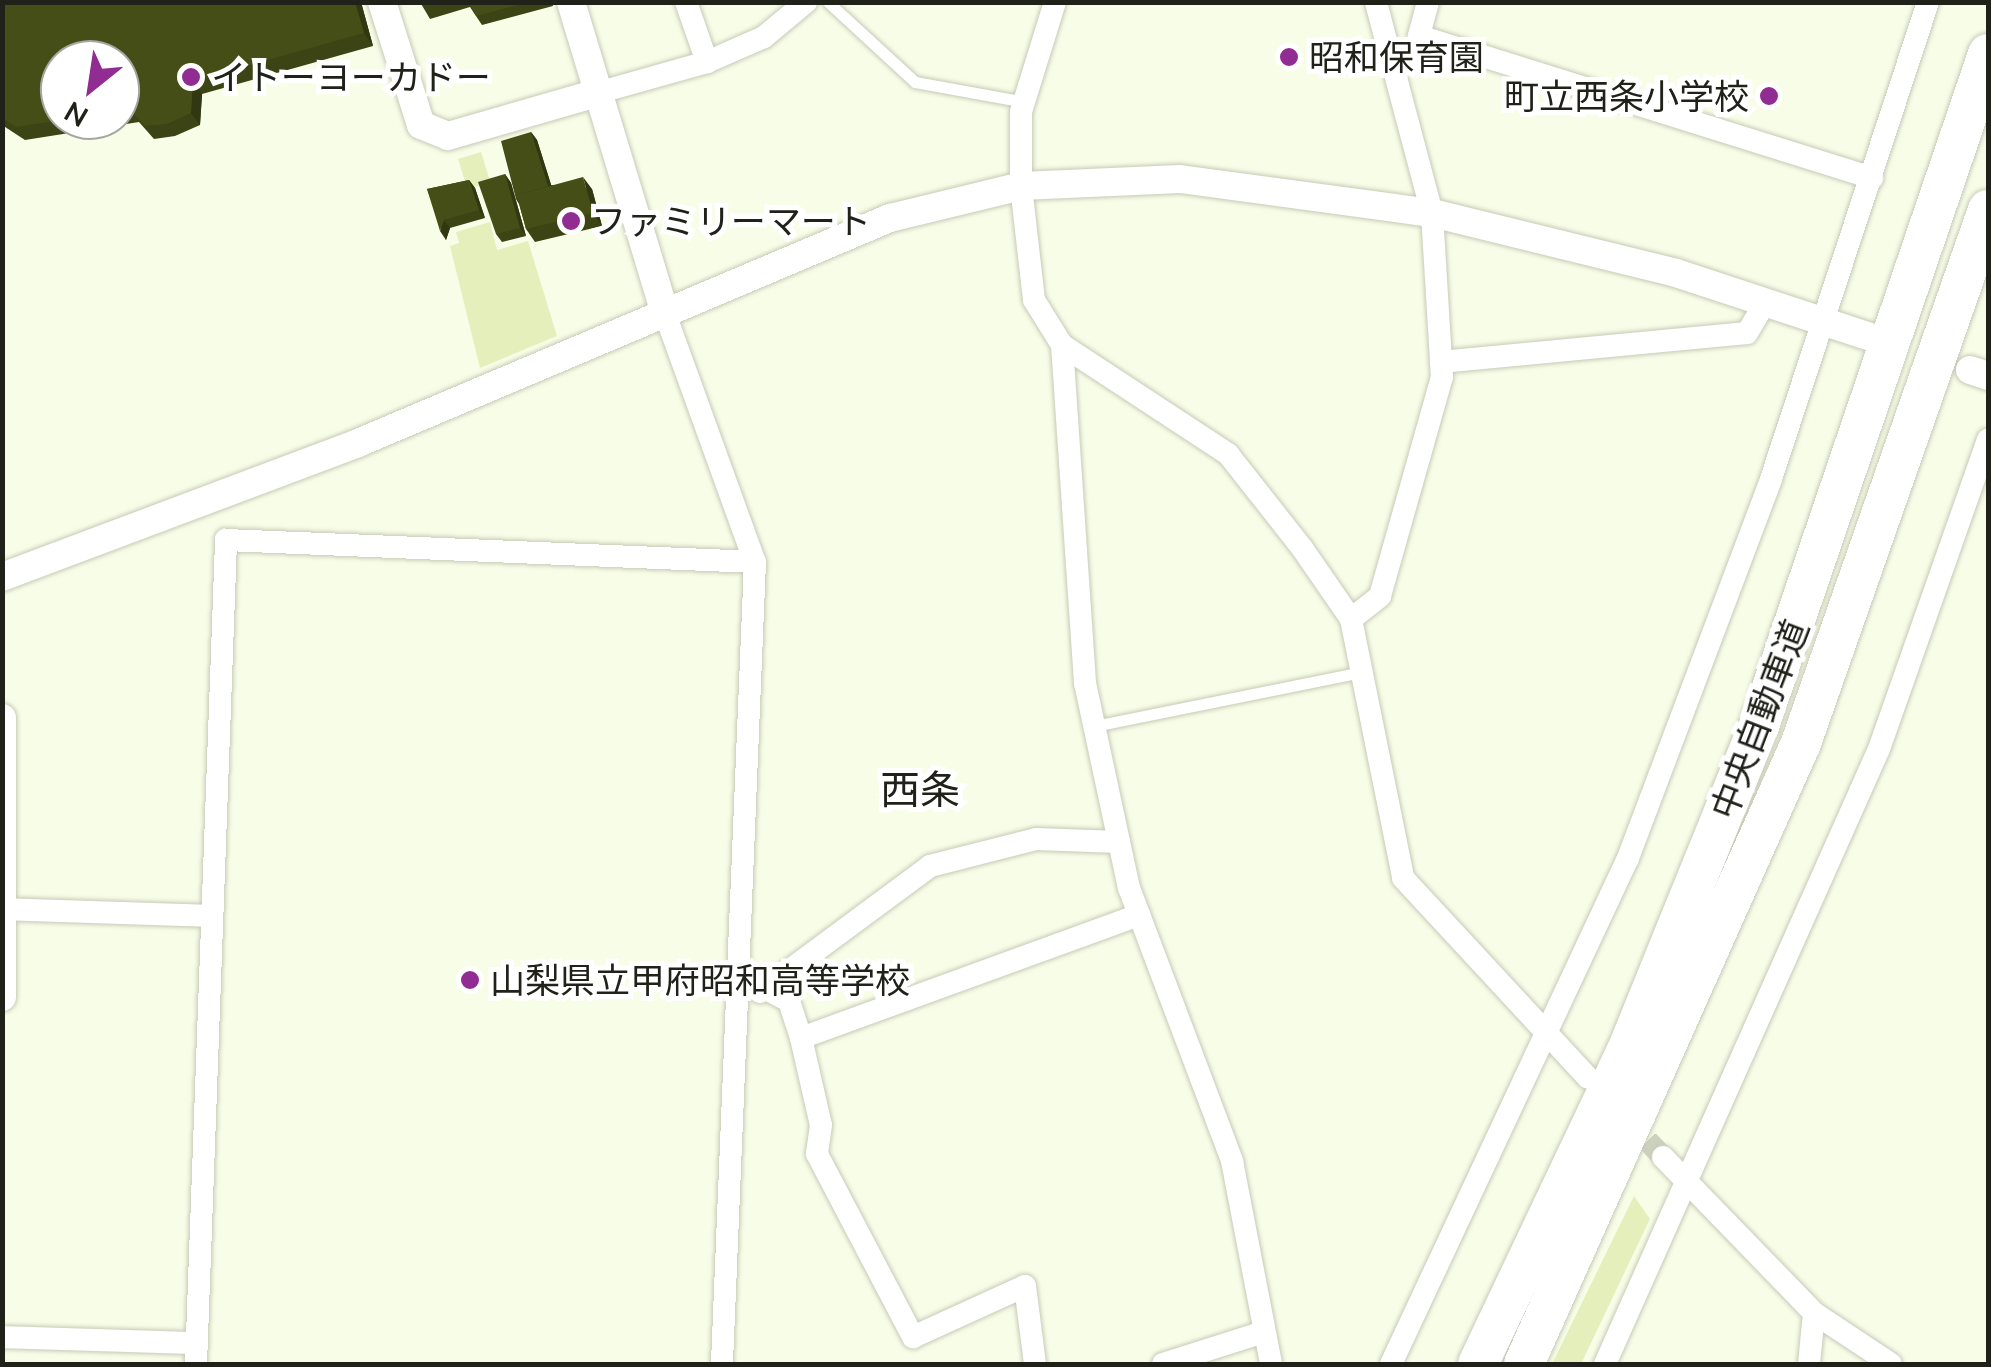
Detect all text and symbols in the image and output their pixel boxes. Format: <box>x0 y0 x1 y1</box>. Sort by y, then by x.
place label: 昭和保育園 <box>1309 36 1484 78</box>
north arrow <box>40 40 140 140</box>
marker: 昭和保育園 <box>1278 46 1300 68</box>
place label: イトーヨーカドー <box>211 56 491 98</box>
marker: イトーヨーカドー <box>180 66 202 88</box>
place label: 町立西条小学校 <box>1504 75 1749 117</box>
marker: 町立西条小学校 <box>1758 85 1780 107</box>
text: N <box>58 94 94 135</box>
place label: ファミリーマート <box>591 200 871 242</box>
marker: ファミリーマート <box>560 210 582 232</box>
street label: 中央自動車道 <box>1702 613 1816 825</box>
district label: 西条 <box>880 765 960 813</box>
place label: 山梨県立甲府昭和高等学校 <box>490 959 910 1001</box>
marker: 山梨県立甲府昭和高等学校 <box>459 969 481 991</box>

